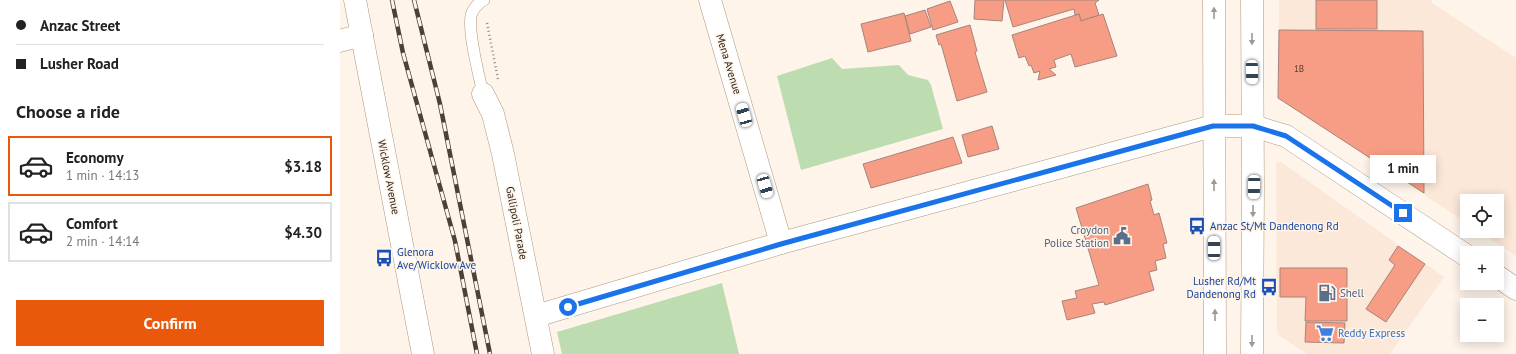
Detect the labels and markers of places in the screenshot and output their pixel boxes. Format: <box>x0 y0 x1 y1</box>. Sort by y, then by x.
bus stop icon: Anzac St/Mt Dandenong Rd <box>1187 216 1207 236</box>
place label: Anzac St/Mt Dandenong Rd <box>1210 219 1339 233</box>
place label: Croydon Police Station <box>1044 223 1109 250</box>
public building icon: Croydon Police Station <box>1112 226 1132 246</box>
place label: Glenora Ave/Wicklow Ave <box>397 245 477 272</box>
bus stop icon: Glenora Ave/Wicklow Ave <box>374 248 394 268</box>
place label: Lusher Rd/Mt Dandenong Rd <box>1187 274 1256 301</box>
bus stop icon: Lusher Rd/Mt Dandenong Rd <box>1259 277 1279 297</box>
fuel station icon: Shell <box>1317 283 1337 303</box>
place label: Shell <box>1340 286 1365 300</box>
supermarket icon: Reddy Express <box>1315 323 1335 343</box>
place label: Reddy Express <box>1338 326 1406 340</box>

